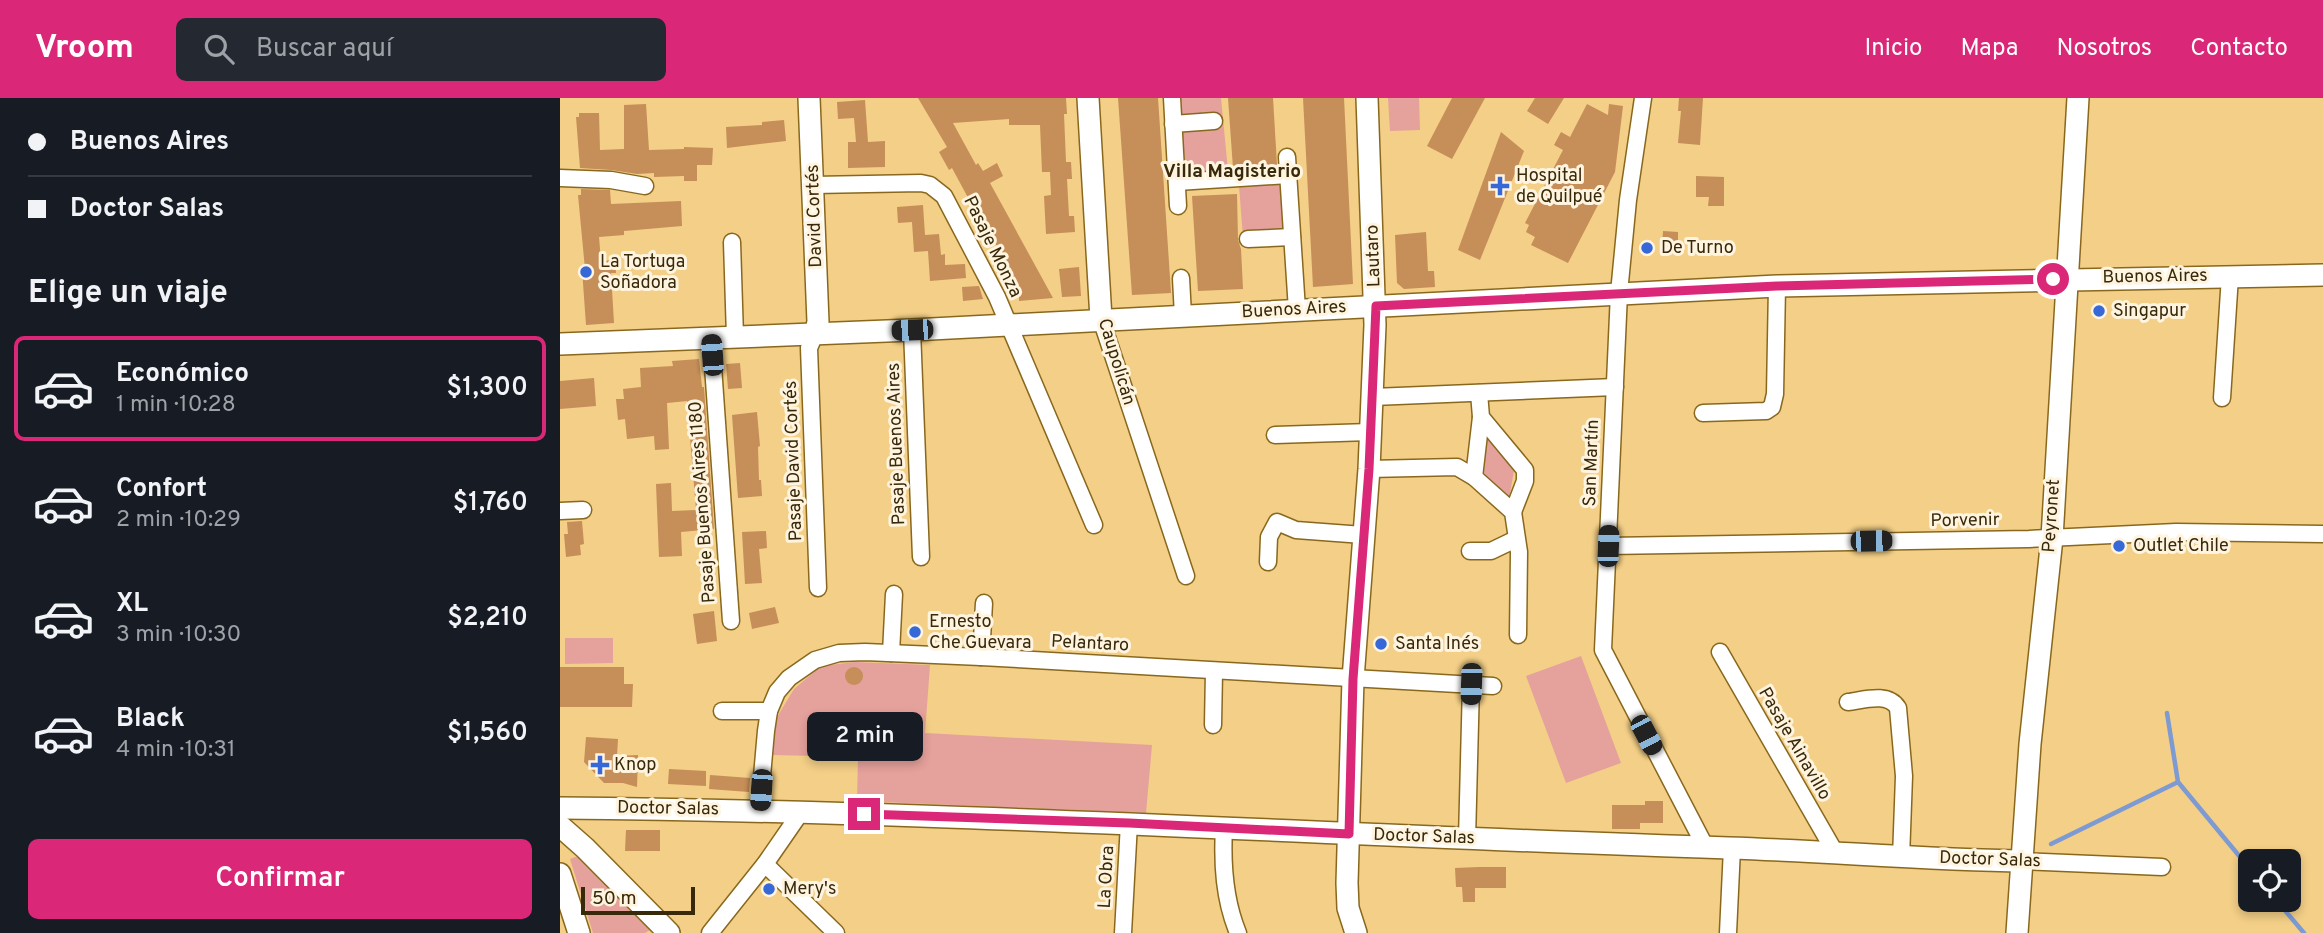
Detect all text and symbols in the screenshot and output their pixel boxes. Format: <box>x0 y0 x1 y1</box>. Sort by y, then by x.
search box <box>176 18 666 81</box>
text: Vroom <box>35 28 134 70</box>
icon: search <box>200 30 238 68</box>
text: Buscar aquí <box>256 33 393 66</box>
text: Inicio <box>1865 34 1922 64</box>
text: Mapa <box>1960 34 2019 64</box>
text: Nosotros <box>2057 34 2152 64</box>
text: Contacto <box>2190 34 2288 64</box>
text: Buenos Aires <box>70 126 229 159</box>
district label: Villa Magisterio <box>1163 160 1301 184</box>
street label: David Cortés <box>802 164 828 268</box>
place label: Hospital de Quilpué <box>1516 165 1603 209</box>
marker: Hospital de Quilpué <box>1490 176 1510 196</box>
street label: Pasaje Monza <box>957 192 1027 302</box>
text: Doctor Salas <box>70 193 224 226</box>
street label: Lautaro <box>1361 224 1387 288</box>
place label: De Turno <box>1661 237 1734 260</box>
marker: De Turno <box>1639 240 1655 256</box>
place label: La Tortuga Soñadora <box>600 251 685 295</box>
route start <box>2037 263 2069 295</box>
marker: La Tortuga Soñadora <box>578 264 594 280</box>
street label: Buenos Aires <box>2102 265 2208 289</box>
text: Elige un viaje <box>28 274 228 314</box>
street label: Buenos Aires <box>1241 296 1347 324</box>
place label: Singapur <box>2113 300 2186 323</box>
marker: Singapur <box>2091 303 2107 319</box>
street label: Caupolicán <box>1092 316 1140 408</box>
car <box>891 319 934 341</box>
car <box>701 333 724 377</box>
icon: car <box>32 357 95 420</box>
text: Económico <box>116 358 249 391</box>
street label: Pasaje Buenos Aires <box>883 362 911 526</box>
text: $1,300 <box>447 372 528 405</box>
street label: Pasaje David Cortés <box>780 380 808 542</box>
text: 1 min · 10:28 <box>116 391 236 420</box>
street label: Pasaje Buenos Aires 1180 <box>684 400 722 604</box>
street label: San Martín <box>1579 419 1605 507</box>
icon: car <box>32 472 95 535</box>
text: Confort <box>116 473 207 506</box>
street label: Peyronet <box>2038 478 2066 554</box>
text: $1,760 <box>453 487 528 520</box>
text: 2 min · 10:29 <box>116 506 241 535</box>
street label: Porvenir <box>1930 509 2000 533</box>
car <box>1597 525 1620 567</box>
car <box>1850 530 1893 552</box>
place label: Outlet Chile <box>2133 535 2229 558</box>
marker: Outlet Chile <box>2111 538 2127 554</box>
icon: car <box>32 587 95 650</box>
text: XL <box>116 588 148 621</box>
text: $2,210 <box>447 602 528 635</box>
place label: Ernesto Che Guevara <box>929 611 1031 655</box>
text: 3 min · 10:30 <box>116 621 241 650</box>
marker: Ernesto Che Guevara <box>907 624 923 640</box>
street label: Pelantaro <box>1050 630 1130 658</box>
place label: Santa Inés <box>1395 633 1479 656</box>
marker: Santa Inés <box>1373 636 1389 652</box>
car <box>1460 663 1483 705</box>
street label: Pasaje Ainavillo <box>1752 684 1836 804</box>
icon: car <box>32 702 95 765</box>
text: Black <box>116 703 185 736</box>
callout: 2 min <box>806 712 922 762</box>
car <box>1627 712 1666 758</box>
text: $1,560 <box>447 717 528 750</box>
text: 2 min <box>835 722 895 751</box>
text: 4 min · 10:31 <box>116 736 236 765</box>
place label: Knop <box>614 754 656 777</box>
marker: Knop <box>592 757 608 773</box>
car <box>750 768 773 812</box>
street label: Doctor Salas <box>617 797 719 821</box>
route end <box>848 798 880 830</box>
street label: Doctor Salas <box>1373 824 1475 850</box>
button: Confirmar <box>28 839 532 919</box>
street label: La Obra <box>1094 845 1120 909</box>
street label: Doctor Salas <box>1939 847 2041 873</box>
map controls <box>2238 849 2301 912</box>
button: locate <box>2238 849 2301 912</box>
place label: Mery's <box>783 878 836 901</box>
marker: Mery's <box>761 881 777 897</box>
scale bar <box>581 884 695 916</box>
text: 50 m <box>592 887 637 911</box>

